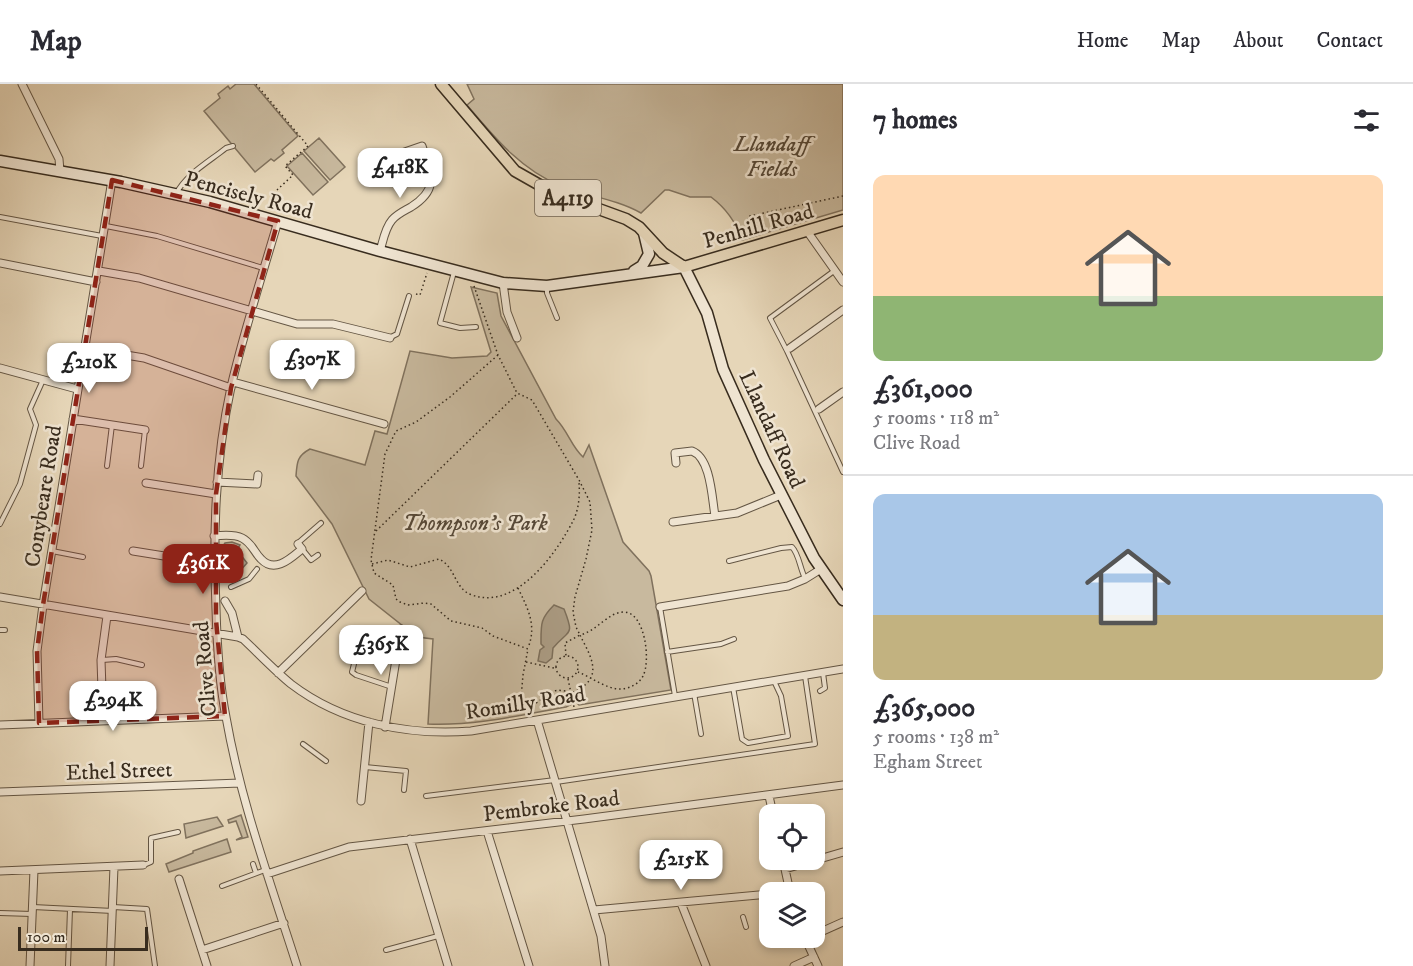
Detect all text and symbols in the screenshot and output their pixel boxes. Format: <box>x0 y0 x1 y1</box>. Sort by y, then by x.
text: Map <box>30 24 82 59</box>
text: Home <box>1077 28 1129 54</box>
text: Map <box>1162 28 1200 54</box>
text: About <box>1233 28 1284 54</box>
text: Contact <box>1317 28 1383 54</box>
text: 7 homes <box>873 104 957 137</box>
icon: filters <box>1350 104 1383 137</box>
park label: Llandaff Fields <box>732 131 816 183</box>
pin: £418K <box>358 148 442 199</box>
text: £418K <box>372 155 428 180</box>
street label: Pencisely Road <box>182 165 316 226</box>
road number: A4119 <box>535 180 601 216</box>
street label: Penhill Road <box>700 198 817 255</box>
icon: home <box>1074 214 1182 322</box>
pin: £307K <box>270 340 354 391</box>
pin: £210K <box>47 343 131 394</box>
text: £307K <box>284 347 340 372</box>
text: £210K <box>61 350 117 375</box>
street label: Llandaff Road <box>733 367 811 493</box>
text: £361,000 <box>873 373 973 406</box>
text: 5 rooms · 118 m² <box>873 406 999 431</box>
street label: Conybeare Road <box>19 423 68 569</box>
text: Clive Road <box>873 431 960 456</box>
park label: Thompson's Park <box>402 510 548 537</box>
icon: home <box>1074 533 1182 641</box>
pin: £361K <box>161 544 245 595</box>
text: £361K <box>176 551 230 576</box>
street label: Clive Road <box>188 620 223 718</box>
pin: £365K <box>339 625 423 676</box>
text: £365K <box>353 632 409 657</box>
pin: £294K <box>71 681 155 732</box>
street label: Romilly Road <box>463 681 587 726</box>
text: £294K <box>83 688 143 713</box>
text: £365,000 <box>873 692 975 725</box>
text: 5 rooms · 138 m² <box>873 725 999 750</box>
text: Egham Street <box>873 750 983 775</box>
street label: Ethel Street <box>65 756 173 787</box>
street label: Pembroke Road <box>481 785 621 828</box>
map controls <box>759 804 825 948</box>
button: locate <box>759 804 825 870</box>
pin: £215K <box>639 840 723 891</box>
text: £215K <box>654 847 708 872</box>
button: layers <box>759 882 825 948</box>
scale bar <box>18 924 148 952</box>
text: 100 m <box>27 927 66 947</box>

